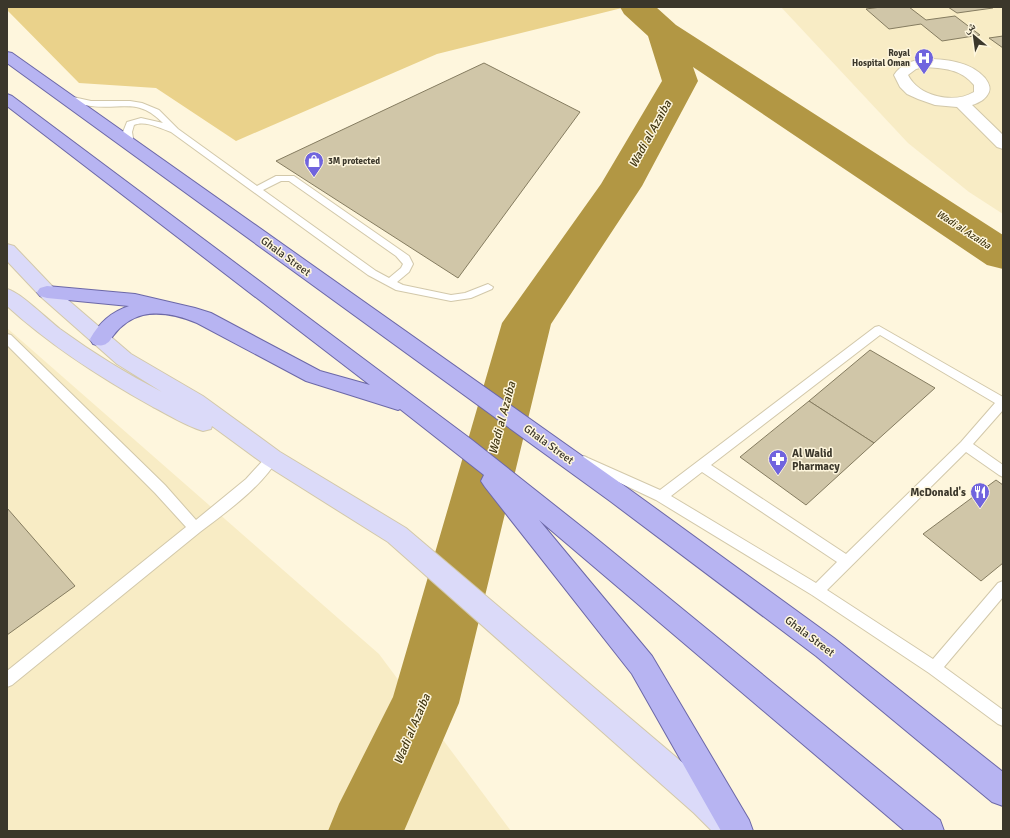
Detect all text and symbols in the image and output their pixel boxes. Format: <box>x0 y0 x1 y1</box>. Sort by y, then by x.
north arrow <box>954 16 994 56</box>
text: ش <box>961 19 978 37</box>
hospital icon: Royal Hospital Oman <box>913 47 935 75</box>
place label: Royal Hospital Oman <box>852 48 910 69</box>
water label: Wadi al Azaiba <box>626 97 676 171</box>
shop icon: 3M protected <box>303 150 325 178</box>
place label: 3M protected <box>328 156 380 167</box>
water label: Wadi al Azaiba <box>934 208 994 252</box>
street label: Ghala Street <box>258 234 313 279</box>
water label: Wadi al Azaiba <box>486 379 520 456</box>
street label: Ghala Street <box>521 422 576 467</box>
place label: Al Walid Pharmacy <box>792 447 840 473</box>
pharmacy icon: Al Walid Pharmacy <box>767 448 789 476</box>
restaurant icon: McDonald's <box>969 481 991 509</box>
place label: McDonald's <box>910 486 966 499</box>
street label: Ghala Street <box>782 614 837 659</box>
water label: Wadi al Azaiba <box>391 691 434 767</box>

